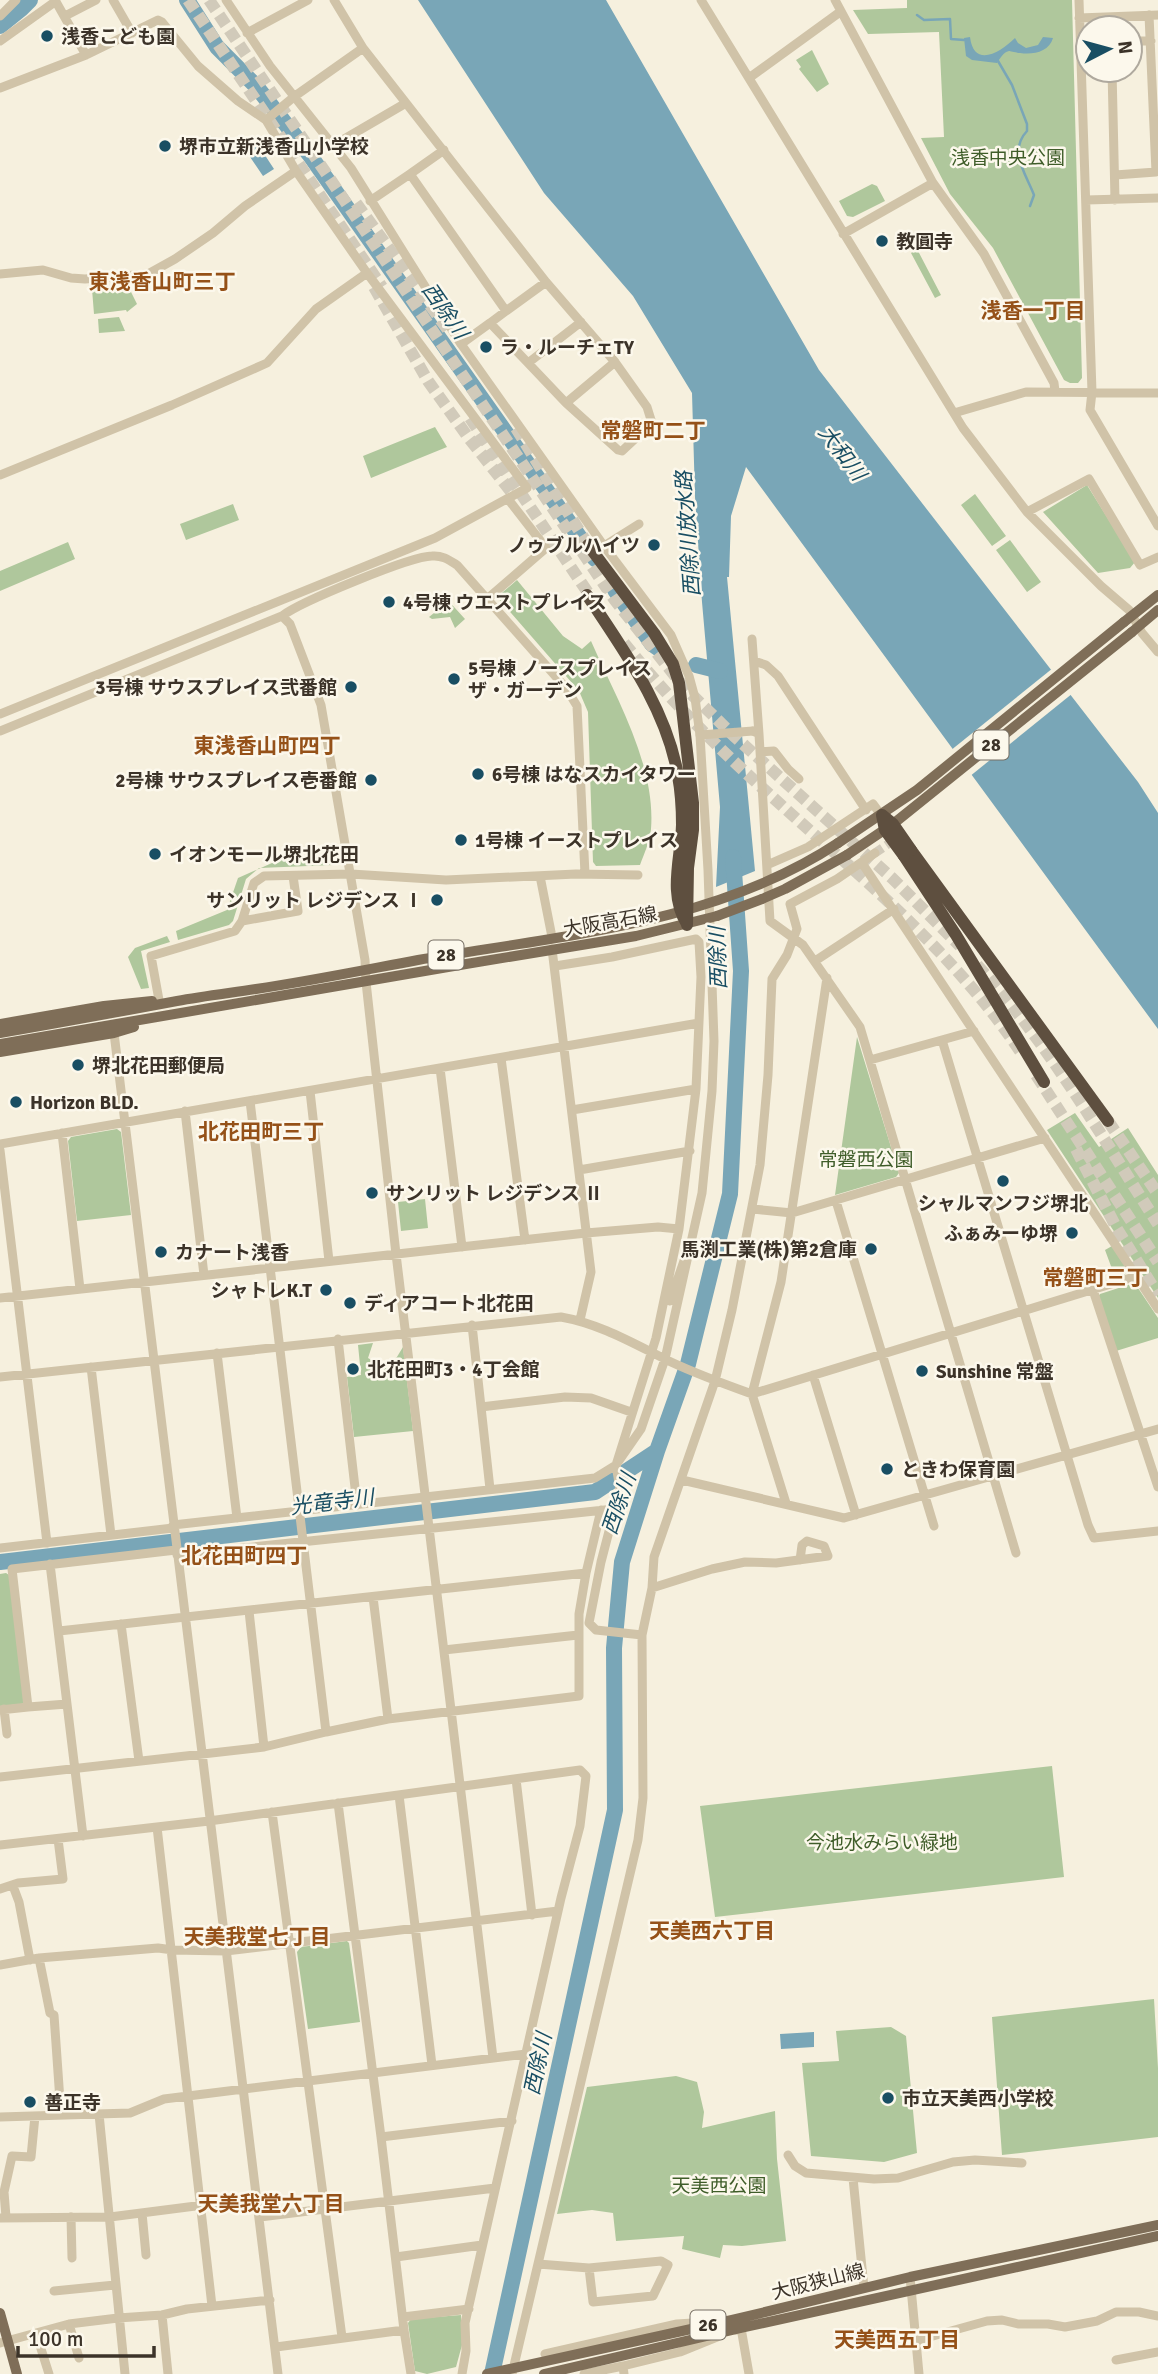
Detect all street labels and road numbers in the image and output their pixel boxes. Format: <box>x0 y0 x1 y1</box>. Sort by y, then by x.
road number: 28 <box>974 730 1009 760</box>
street label: 大阪高石線 <box>561 902 659 942</box>
road number: 28 <box>428 940 464 970</box>
street label: 大阪狭山線 <box>769 2259 867 2305</box>
road number: 26 <box>690 2311 726 2340</box>

